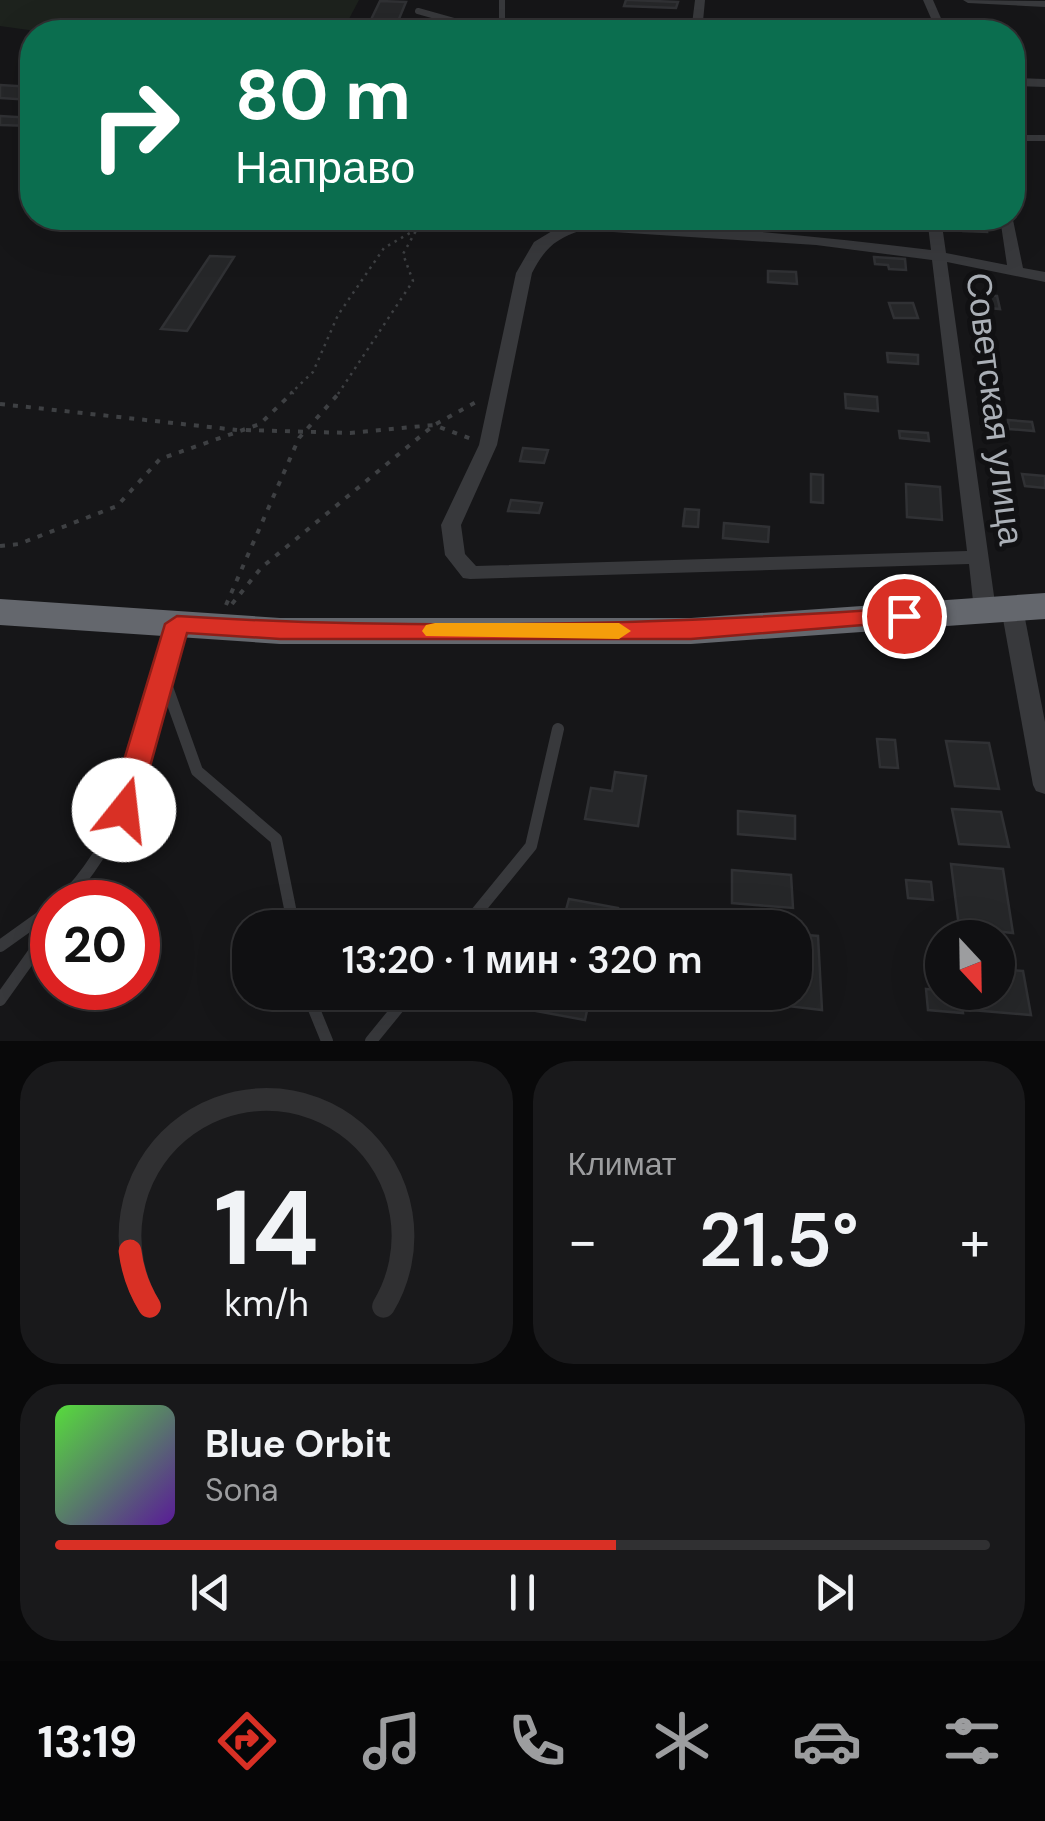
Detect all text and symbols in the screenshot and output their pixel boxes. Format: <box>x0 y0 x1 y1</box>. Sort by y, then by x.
text: 80 m <box>235 50 411 141</box>
icon: right <box>70 60 200 190</box>
text: Направо <box>235 138 415 197</box>
street label: Советская улица <box>955 270 1035 549</box>
pin <box>862 574 947 659</box>
icon: arrive <box>877 589 932 644</box>
position arrow <box>72 758 176 862</box>
speed limit sign: 20 <box>30 880 160 1010</box>
north arrow <box>925 920 1015 1010</box>
map controls <box>925 920 1015 1010</box>
text: 13:20 · 1 мин · 320 m <box>342 935 702 985</box>
text: Климат <box>568 1143 676 1185</box>
text: 14 <box>214 1161 319 1296</box>
text: 21.5° <box>699 1192 859 1289</box>
text: − <box>568 1205 598 1277</box>
text: + <box>960 1205 990 1277</box>
text: km/h <box>224 1281 308 1327</box>
text: Blue Orbit <box>205 1419 392 1469</box>
text: Sona <box>205 1469 278 1511</box>
icon: previous <box>183 1565 238 1620</box>
icon: pause <box>495 1565 550 1620</box>
icon: next <box>807 1565 862 1620</box>
icon: directions <box>212 1706 282 1776</box>
icon: music <box>357 1706 427 1776</box>
icon: phone <box>502 1706 572 1776</box>
icon: climate <box>647 1706 717 1776</box>
icon: car <box>792 1706 862 1776</box>
icon: filters <box>937 1706 1007 1776</box>
text: 13:19 <box>38 1712 137 1771</box>

